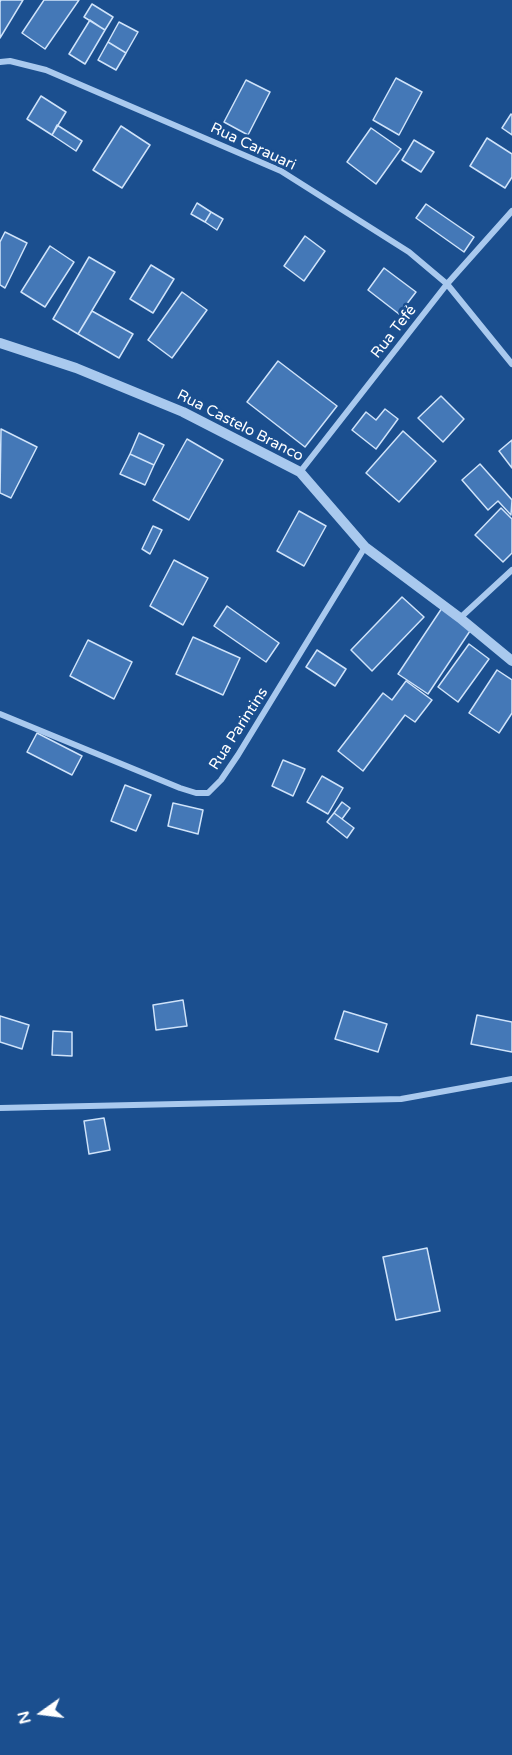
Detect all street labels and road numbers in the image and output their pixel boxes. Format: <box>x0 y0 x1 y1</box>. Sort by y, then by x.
street label: Rua Carauari <box>207 119 299 175</box>
street label: Rua Tefé <box>368 302 420 362</box>
street label: Rua Castelo Branco <box>174 386 306 466</box>
street label: Rua Parintins <box>206 684 272 774</box>

